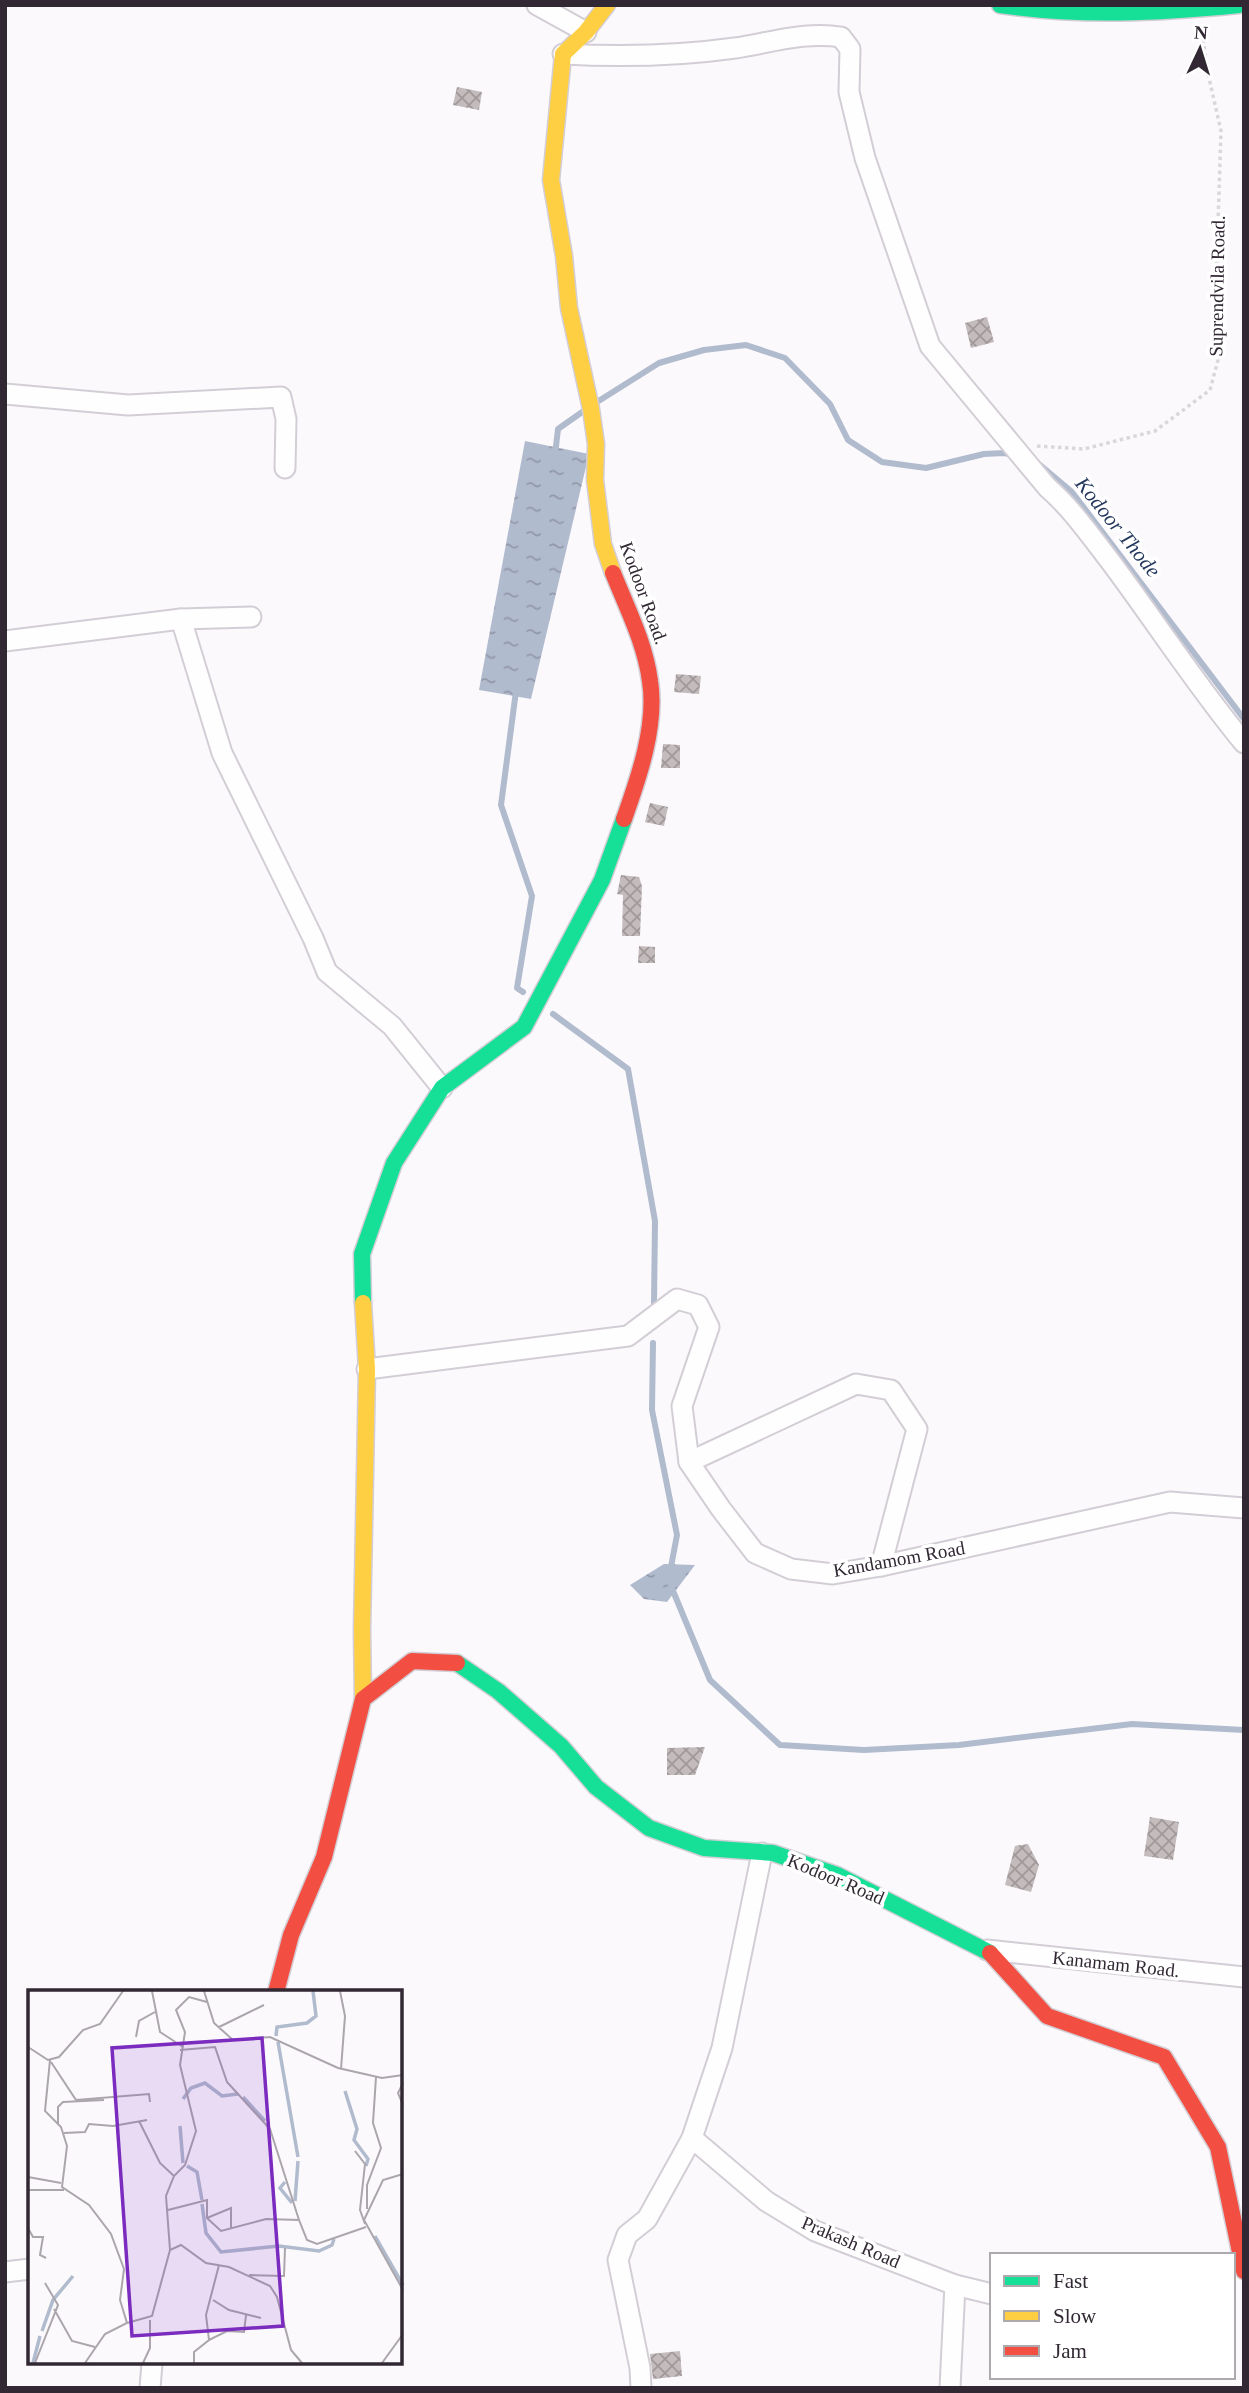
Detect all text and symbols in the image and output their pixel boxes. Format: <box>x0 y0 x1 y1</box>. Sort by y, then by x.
north arrow <box>1165 14 1235 84</box>
text: N <box>1194 22 1209 44</box>
street label: Suprendvila Road. <box>1205 215 1229 357</box>
water label: Kodoor Thode <box>1070 471 1166 582</box>
street label: Kodoor Road. <box>616 539 672 647</box>
street label: Kandamom Road <box>831 1537 967 1581</box>
street label: Kodoor Road <box>785 1849 888 1909</box>
street label: Kanamam Road. <box>1051 1947 1181 1981</box>
inset map <box>28 1990 402 2365</box>
street label: Prakash Road <box>799 2212 904 2272</box>
legend <box>990 2253 1235 2379</box>
text: Fast <box>1053 2269 1088 2293</box>
text: Slow <box>1053 2304 1097 2328</box>
text: Jam <box>1053 2339 1087 2363</box>

